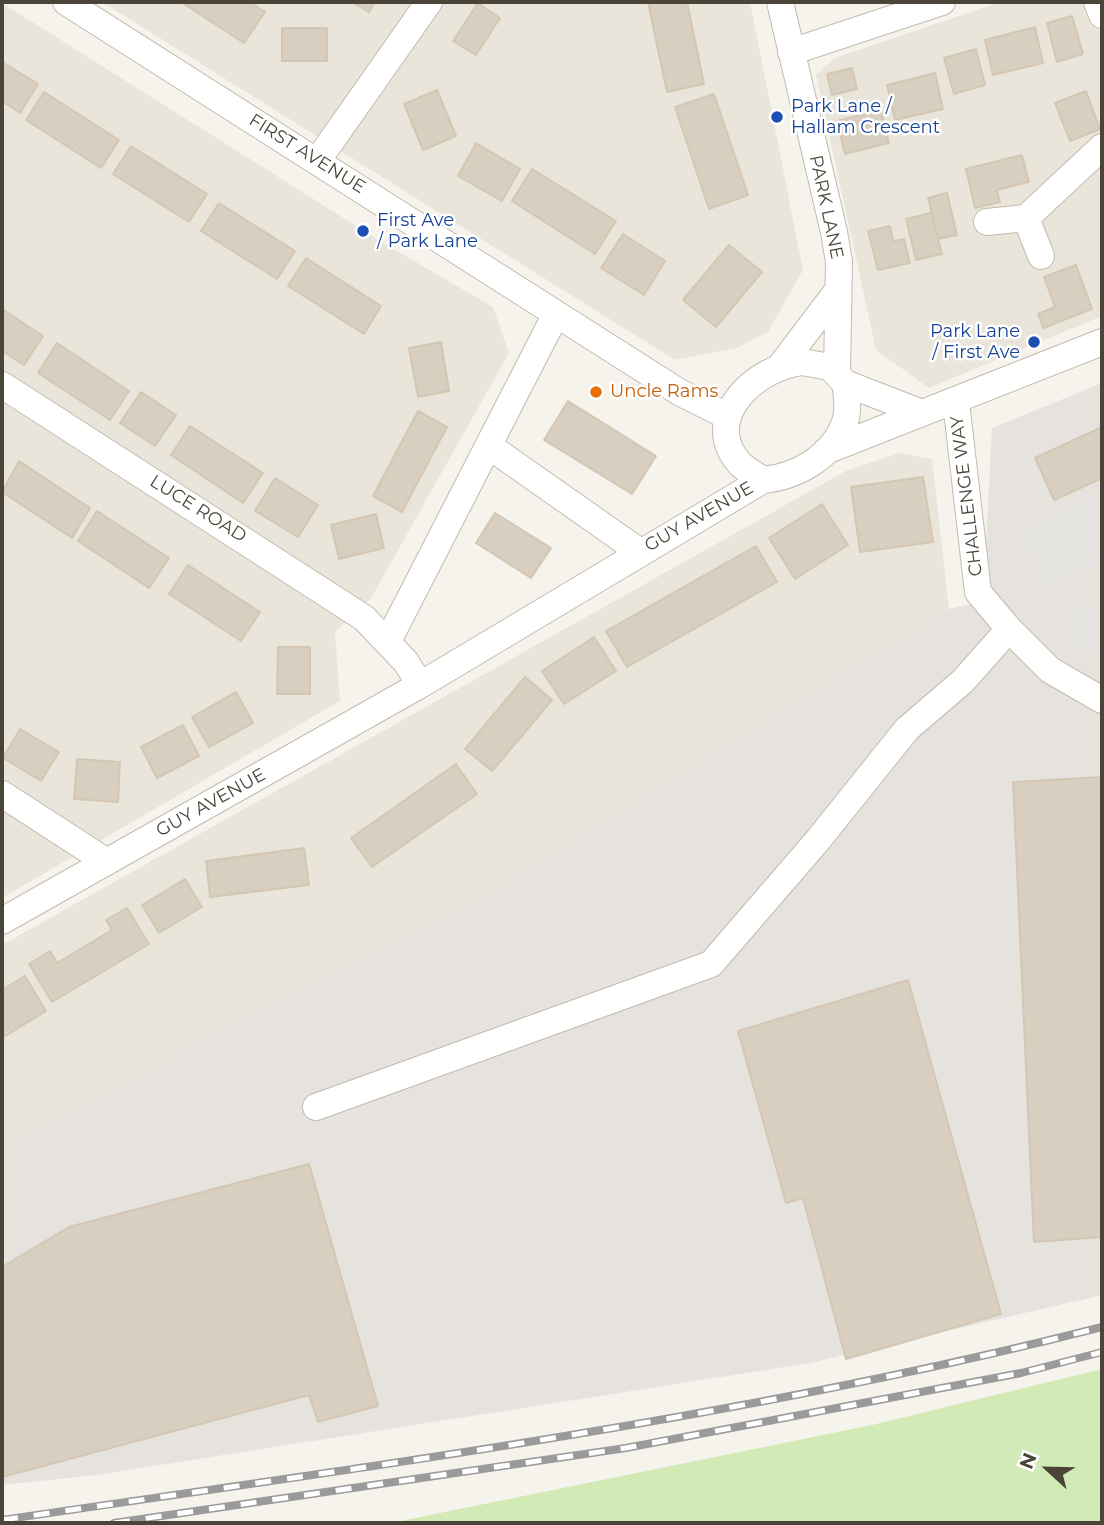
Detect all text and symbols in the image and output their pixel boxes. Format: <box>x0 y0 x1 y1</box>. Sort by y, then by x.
place label: Park Lane / Hallam Crescent <box>791 96 940 138</box>
marker: Park Lane / Hallam Crescent <box>769 109 785 125</box>
street label: FIRST AVENUE <box>245 110 369 198</box>
street label: PARK LANE <box>804 153 848 261</box>
place label: First Ave / Park Lane <box>377 210 478 252</box>
marker: First Ave / Park Lane <box>355 223 371 239</box>
place label: Park Lane / First Ave <box>930 321 1020 364</box>
marker: Park Lane / First Ave <box>1026 334 1042 350</box>
place label: Uncle Rams <box>610 381 718 403</box>
marker: Uncle Rams <box>588 384 604 400</box>
street label: CHALLENGE WAY <box>946 414 988 578</box>
street label: LUCE ROAD <box>146 471 250 547</box>
street label: GUY AVENUE <box>641 477 757 557</box>
street label: GUY AVENUE <box>153 764 269 842</box>
north arrow <box>1013 1434 1083 1504</box>
text: N <box>1015 1450 1042 1472</box>

